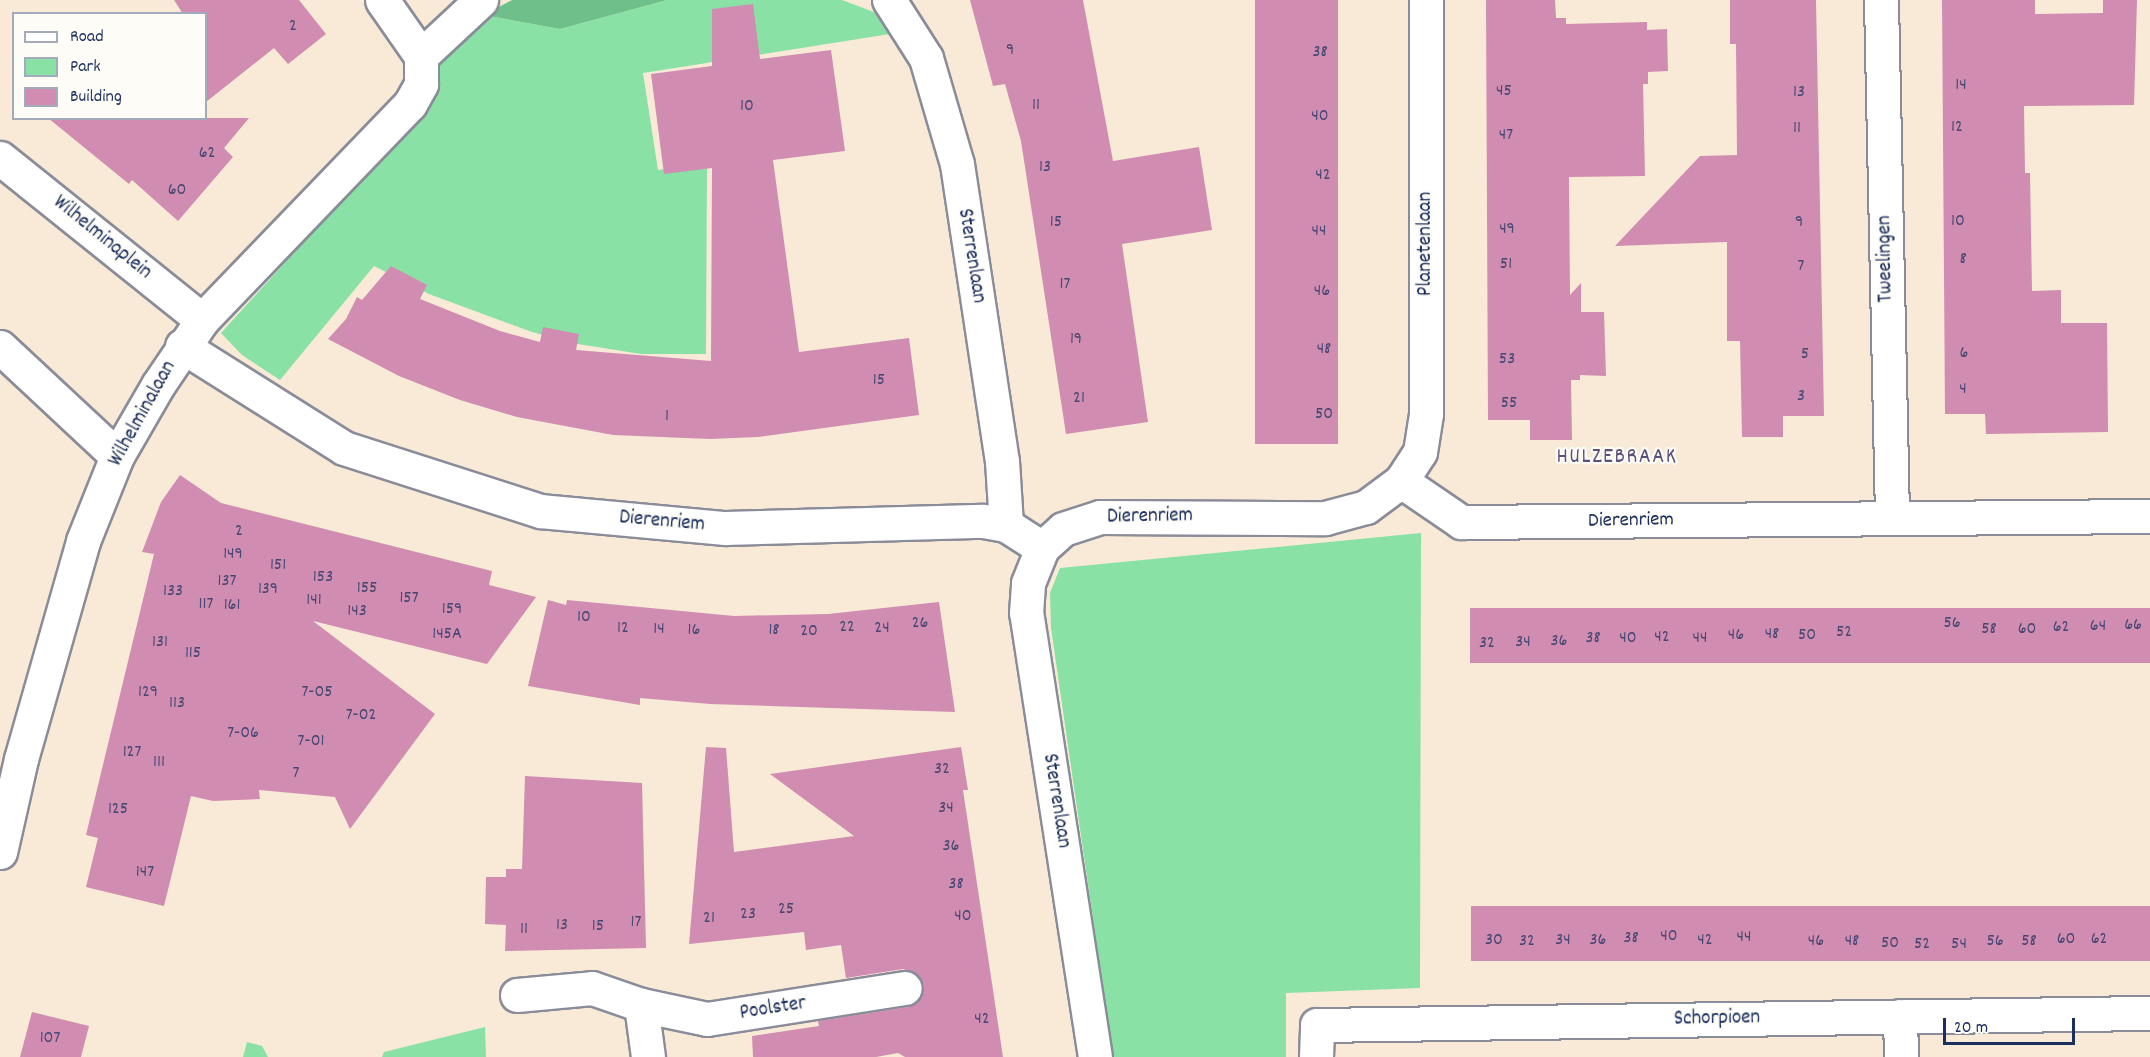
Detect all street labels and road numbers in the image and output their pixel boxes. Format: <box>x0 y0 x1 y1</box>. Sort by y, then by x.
street label: Wilhelminaplein <box>47 190 157 286</box>
street label: Planetenlaan <box>1413 192 1439 296</box>
street label: Sterrenlaan <box>951 207 991 305</box>
street label: Tweelingen <box>1873 215 1899 303</box>
street label: Wilhelminalaan <box>104 357 182 471</box>
street label: Dierenriem <box>1107 504 1193 530</box>
street label: Dierenriem <box>618 506 706 538</box>
street label: Dierenriem <box>1588 508 1674 534</box>
street label: Sterrenlaan <box>1036 752 1076 850</box>
street label: Poolster <box>738 991 808 1027</box>
street label: Schorpioen <box>1674 1006 1760 1032</box>

